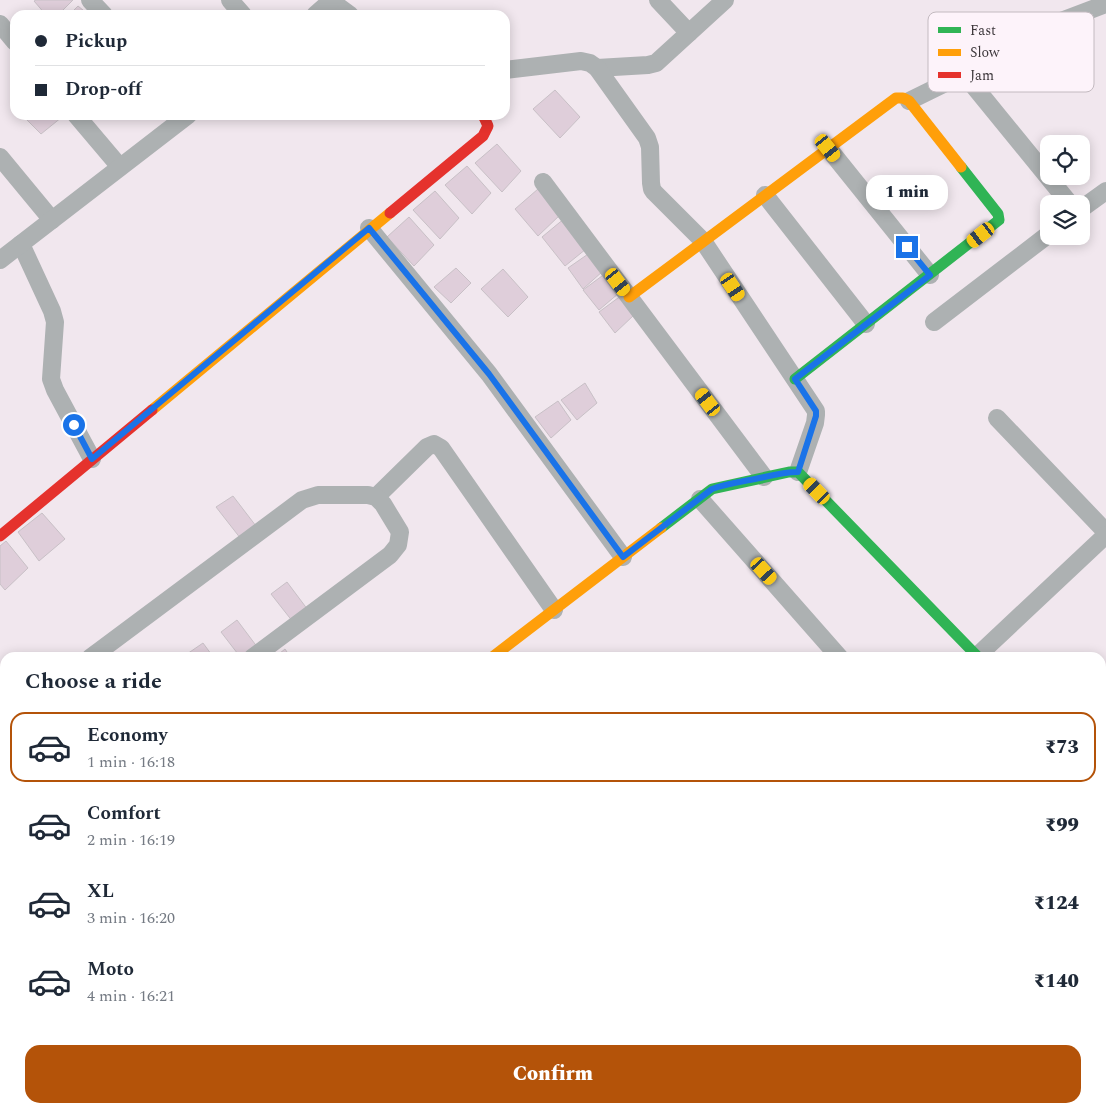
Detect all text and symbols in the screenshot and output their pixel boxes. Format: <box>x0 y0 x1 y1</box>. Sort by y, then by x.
legend <box>928 12 1094 92</box>
text: Fast <box>970 20 996 41</box>
text: Pickup <box>65 27 127 56</box>
text: Slow <box>970 42 1000 63</box>
text: Jam <box>970 65 994 86</box>
text: Drop-off <box>65 75 142 104</box>
car <box>812 132 843 164</box>
map controls <box>1040 135 1090 245</box>
button: locate <box>1040 135 1090 185</box>
callout: 1 min <box>866 174 948 210</box>
text: 1 min <box>885 180 929 204</box>
button: layers <box>1040 195 1090 245</box>
car <box>964 220 997 250</box>
route end <box>896 236 918 258</box>
car <box>602 266 633 298</box>
car <box>718 270 747 304</box>
car <box>692 386 723 418</box>
route start <box>63 414 85 436</box>
car <box>801 475 832 507</box>
car <box>748 555 779 587</box>
text: Choose a ride <box>25 665 162 698</box>
text: Economy <box>87 721 168 750</box>
icon: car <box>27 725 72 770</box>
text: ₹73 <box>1045 733 1079 762</box>
text: 1 min · 16:18 <box>87 750 175 774</box>
text: Comfort <box>87 799 161 828</box>
icon: car <box>27 803 72 848</box>
text: ₹99 <box>1045 811 1079 840</box>
text: 2 min · 16:19 <box>87 828 175 852</box>
text: XL <box>87 877 114 906</box>
icon: car <box>27 881 72 926</box>
text: ₹124 <box>1033 889 1079 918</box>
text: 3 min · 16:20 <box>87 906 175 930</box>
text: Moto <box>87 955 134 984</box>
icon: car <box>27 959 72 1004</box>
text: ₹140 <box>1033 967 1079 996</box>
text: 4 min · 16:21 <box>87 984 175 1008</box>
button: Confirm <box>25 1045 1081 1103</box>

